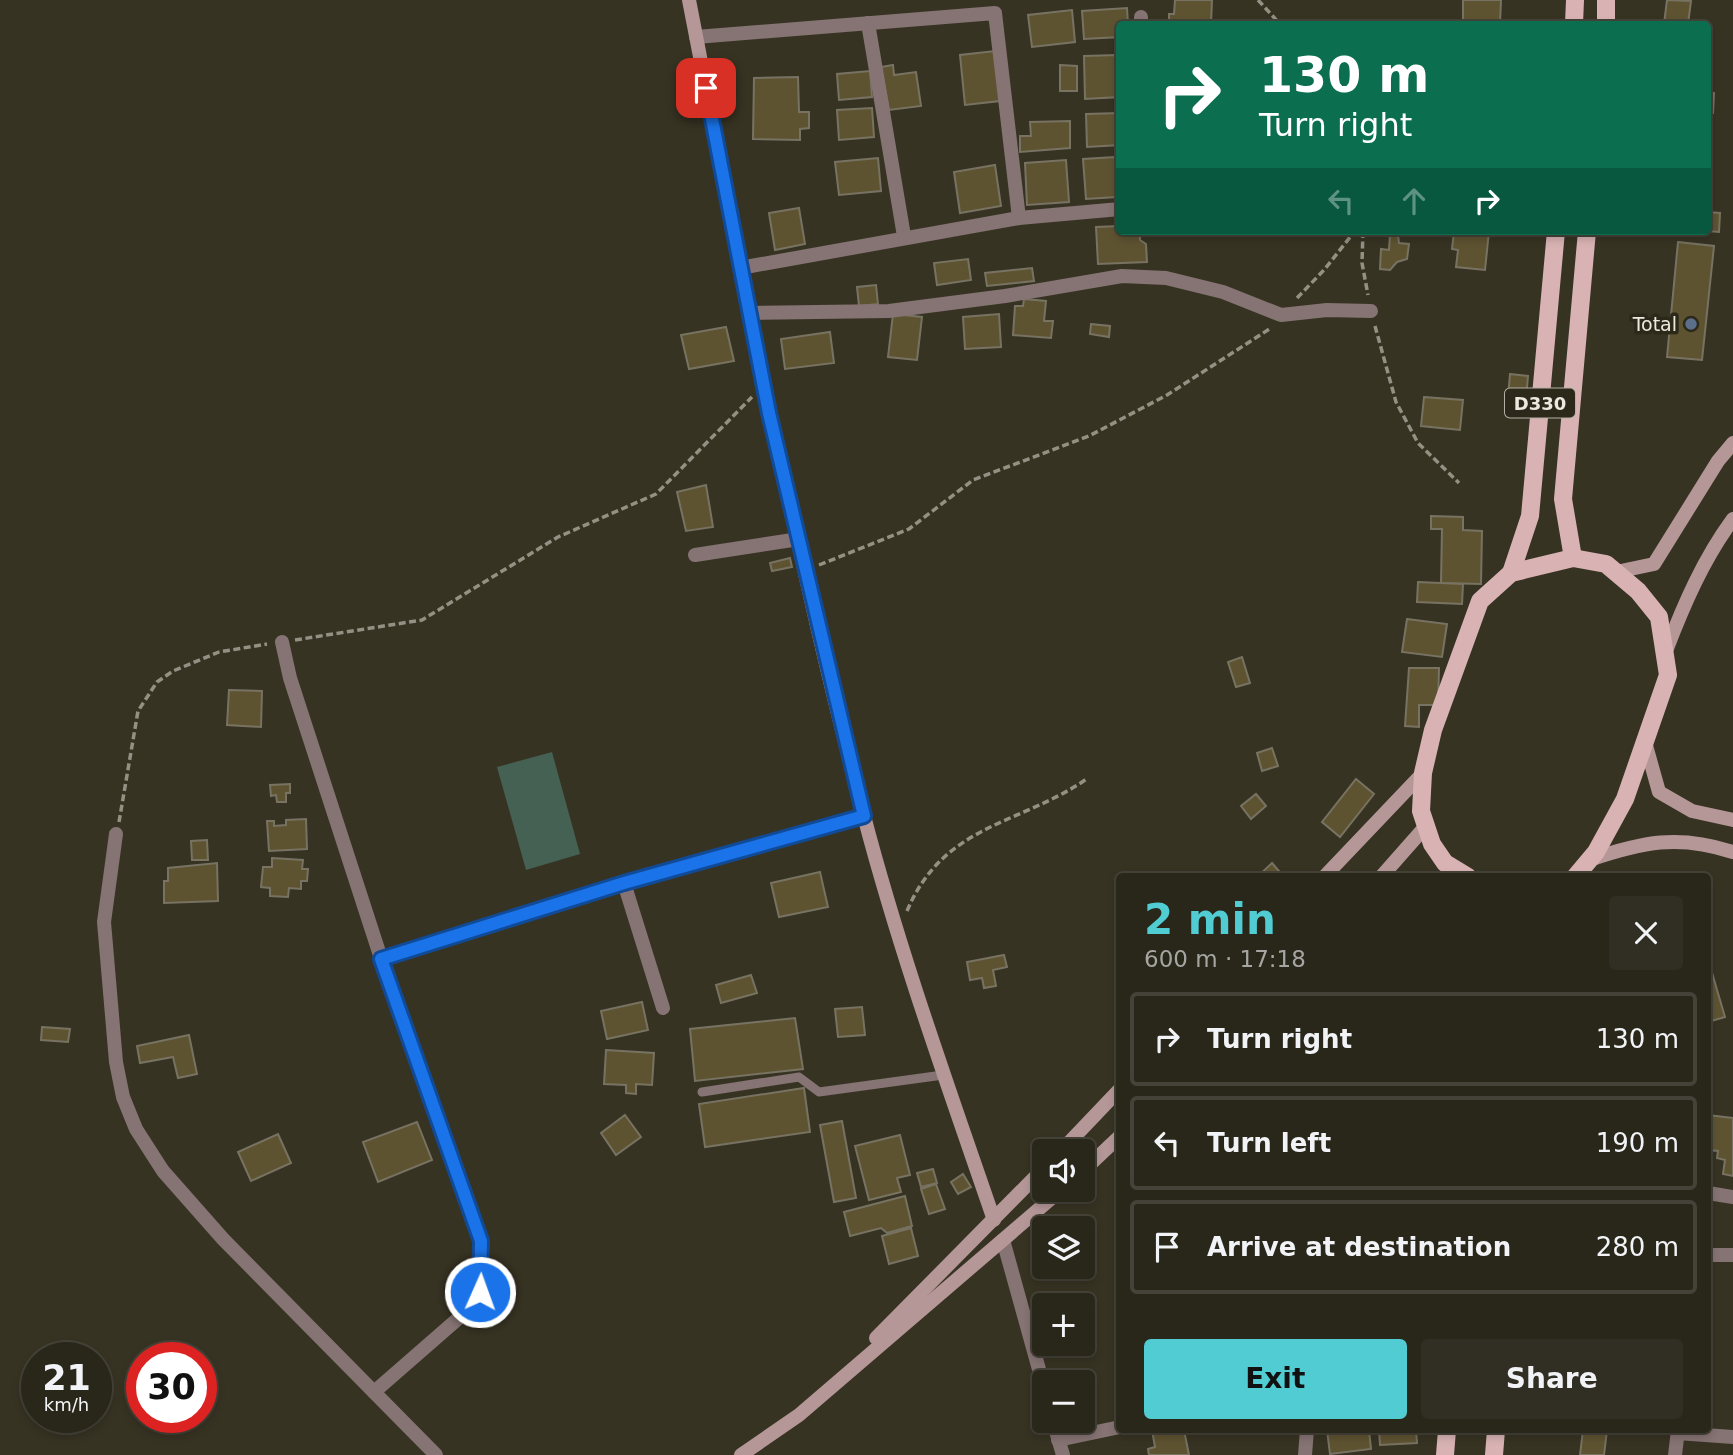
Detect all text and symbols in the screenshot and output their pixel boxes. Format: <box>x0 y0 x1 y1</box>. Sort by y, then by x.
text: 130 m <box>1259 47 1429 104</box>
icon: right <box>1144 49 1235 140</box>
pin <box>676 58 736 118</box>
icon: arrive <box>687 69 725 107</box>
text: Turn right <box>1259 106 1412 144</box>
icon: left <box>1322 182 1360 220</box>
icon: ahead <box>1395 182 1433 220</box>
icon: right <box>1468 182 1506 220</box>
place label: Total <box>1632 313 1677 335</box>
marker: Total <box>1683 316 1699 332</box>
road number: D330 <box>1505 388 1575 418</box>
text: 2 min <box>1144 895 1276 944</box>
button: close <box>1609 896 1683 970</box>
text: 600 m · 17:18 <box>1144 946 1306 972</box>
icon: right <box>1148 1020 1186 1058</box>
text: Turn right <box>1207 1024 1352 1054</box>
text: 130 m <box>1596 1024 1679 1054</box>
icon: left <box>1148 1124 1186 1162</box>
text: Turn left <box>1207 1128 1331 1158</box>
text: 190 m <box>1596 1128 1679 1158</box>
map controls <box>1032 1139 1095 1433</box>
button: sound <box>1032 1139 1095 1202</box>
button: layers <box>1032 1216 1095 1279</box>
icon: arrive <box>1148 1228 1186 1266</box>
text: Arrive at destination <box>1207 1232 1511 1262</box>
text: 280 m <box>1596 1232 1679 1262</box>
position arrow <box>443 1255 517 1329</box>
button: + <box>1032 1293 1095 1356</box>
button: Exit <box>1144 1339 1407 1419</box>
button: Share <box>1421 1339 1683 1419</box>
speed limit sign: 30 <box>126 1342 217 1433</box>
text: 21 <box>42 1358 91 1398</box>
button: − <box>1032 1370 1095 1433</box>
text: km/h <box>44 1394 89 1415</box>

